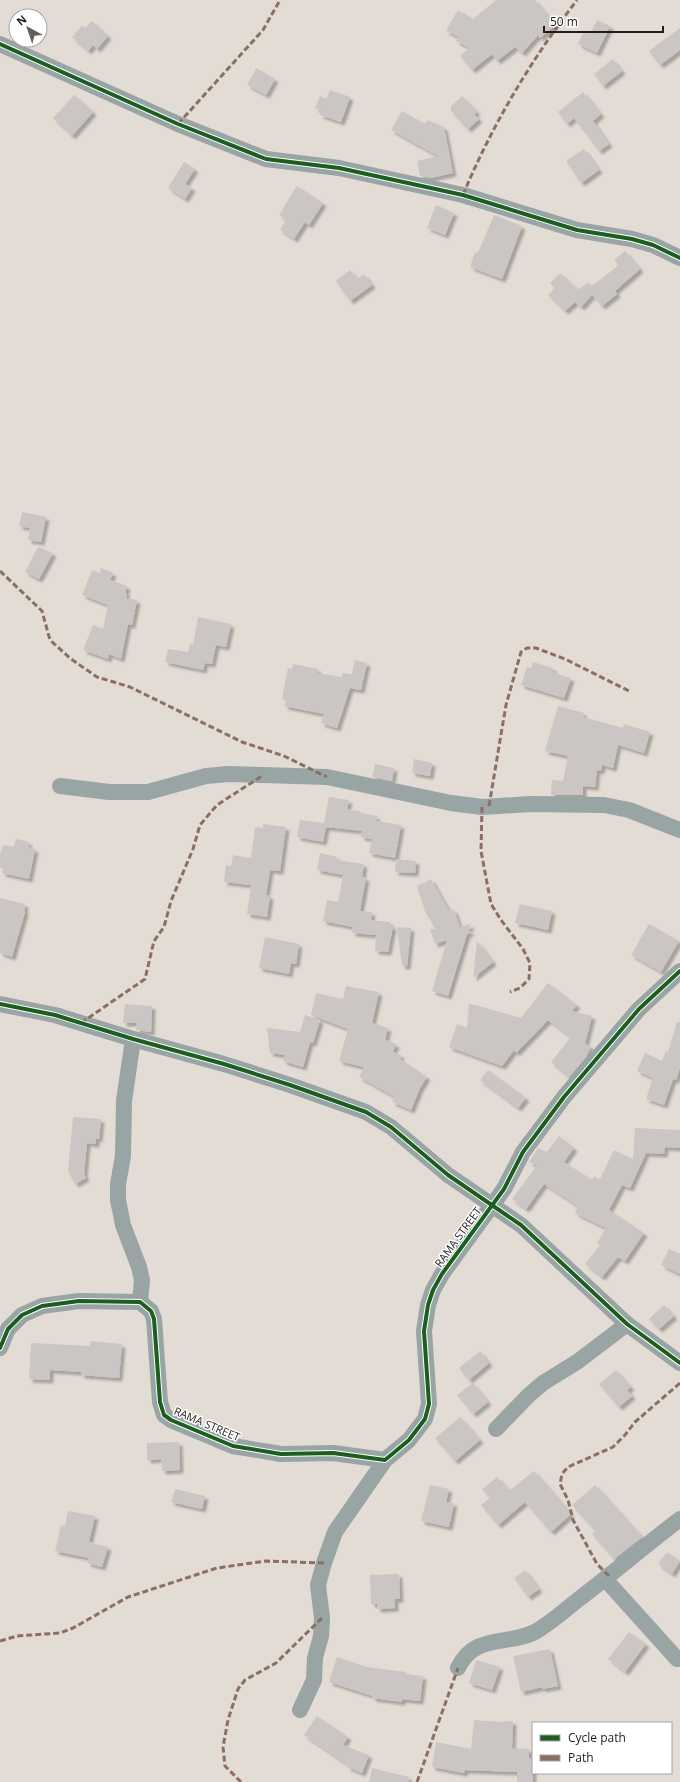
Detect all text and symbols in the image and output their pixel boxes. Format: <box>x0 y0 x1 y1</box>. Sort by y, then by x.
north arrow <box>8 8 48 48</box>
scale bar <box>544 8 663 34</box>
text: N <box>13 11 30 29</box>
text: 50 m <box>550 13 578 30</box>
street label: RAMA STREET <box>431 1204 484 1270</box>
street label: RAMA STREET <box>172 1403 243 1444</box>
legend <box>532 1722 672 1774</box>
text: Cycle path <box>568 1729 626 1746</box>
text: Path <box>568 1749 594 1766</box>

